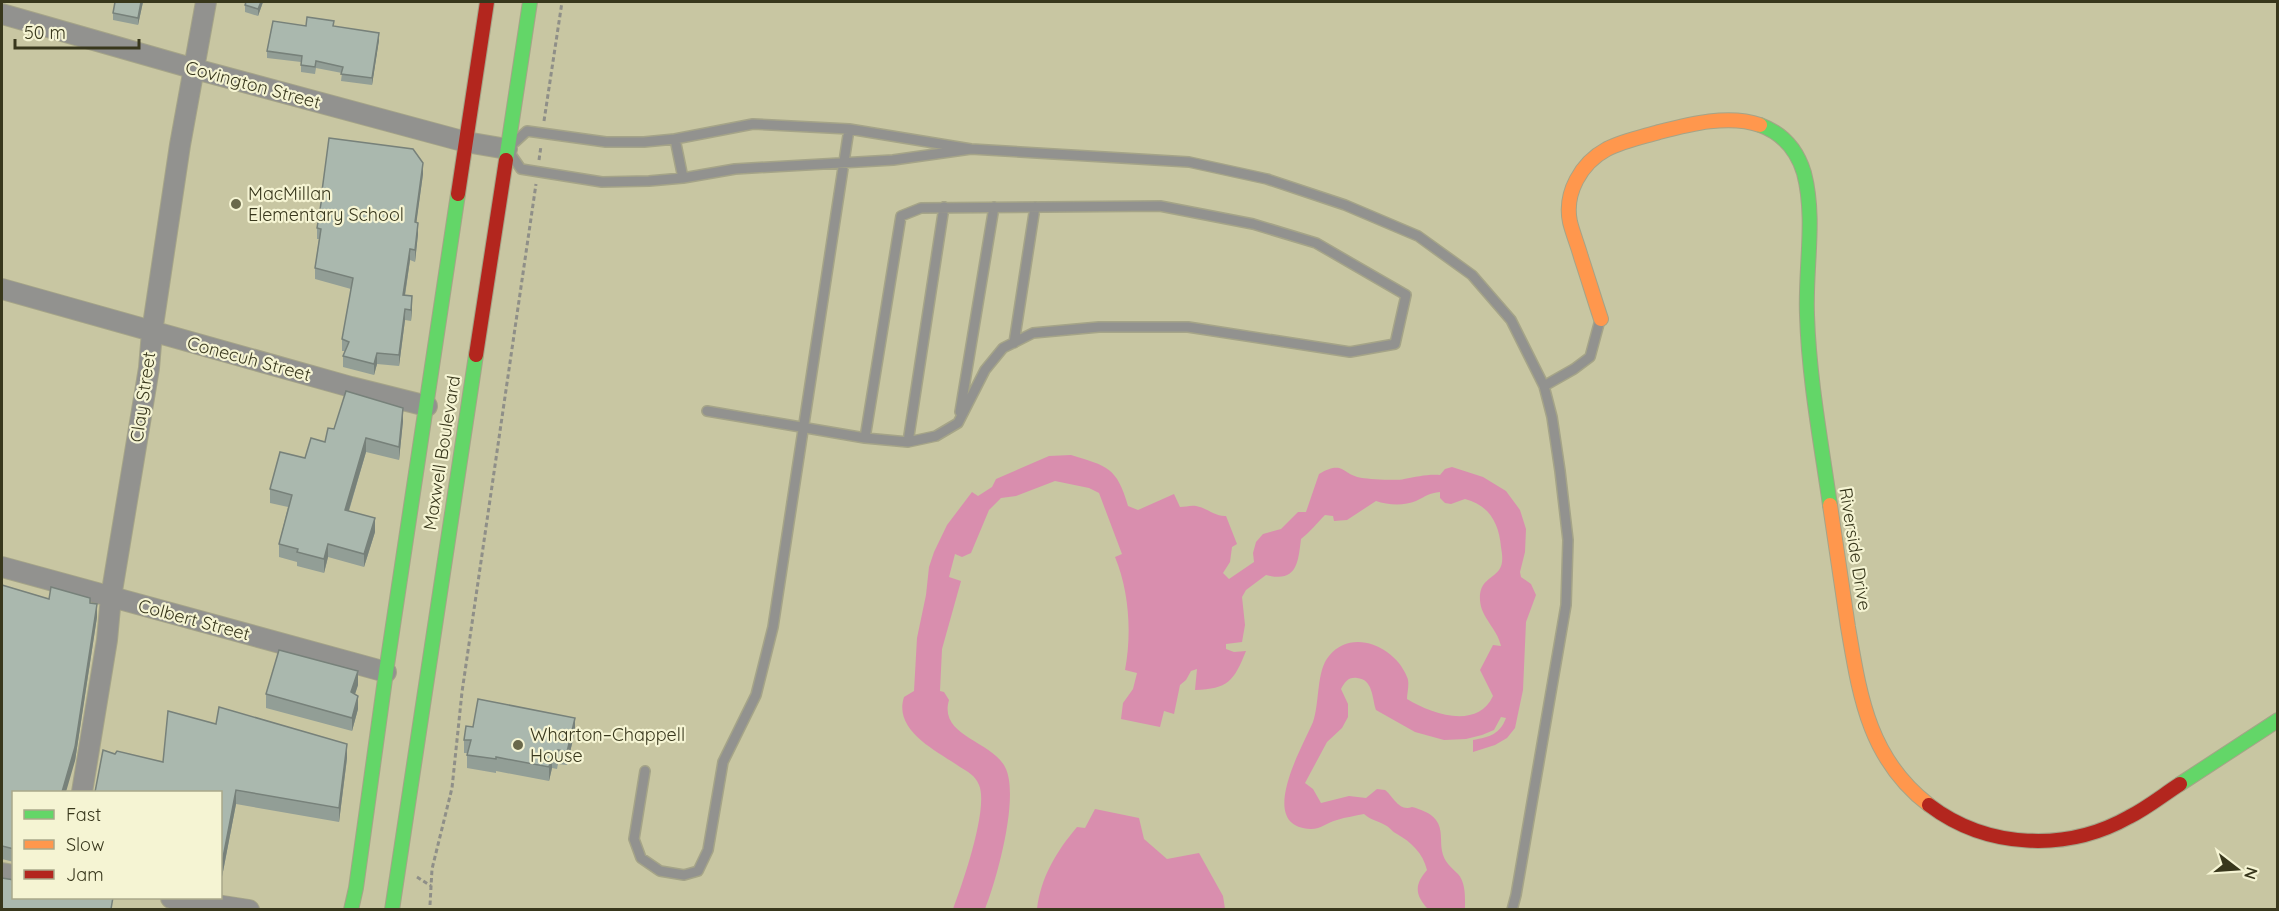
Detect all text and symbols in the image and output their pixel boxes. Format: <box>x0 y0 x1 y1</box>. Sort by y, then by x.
scale bar <box>15 12 140 50</box>
text: 50 m <box>24 21 66 44</box>
street label: Covington Street <box>183 55 323 114</box>
place label: MacMillan Elementary School <box>248 182 404 226</box>
marker: MacMillan Elementary School <box>229 197 243 211</box>
street label: Conecuh Street <box>185 331 313 386</box>
street label: Clay Street <box>125 350 160 444</box>
street label: Maxwell Boulevard <box>418 374 465 532</box>
street label: Riverside Drive <box>1834 486 1877 612</box>
street label: Colbert Street <box>136 594 253 646</box>
place label: Wharton–Chappell House <box>530 723 685 767</box>
marker: Wharton–Chappell House <box>511 738 525 752</box>
legend <box>12 791 222 899</box>
text: Fast <box>66 803 101 826</box>
text: Slow <box>66 833 104 856</box>
north arrow <box>2207 839 2267 899</box>
text: Jam <box>66 863 104 886</box>
text: N <box>2240 865 2263 882</box>

